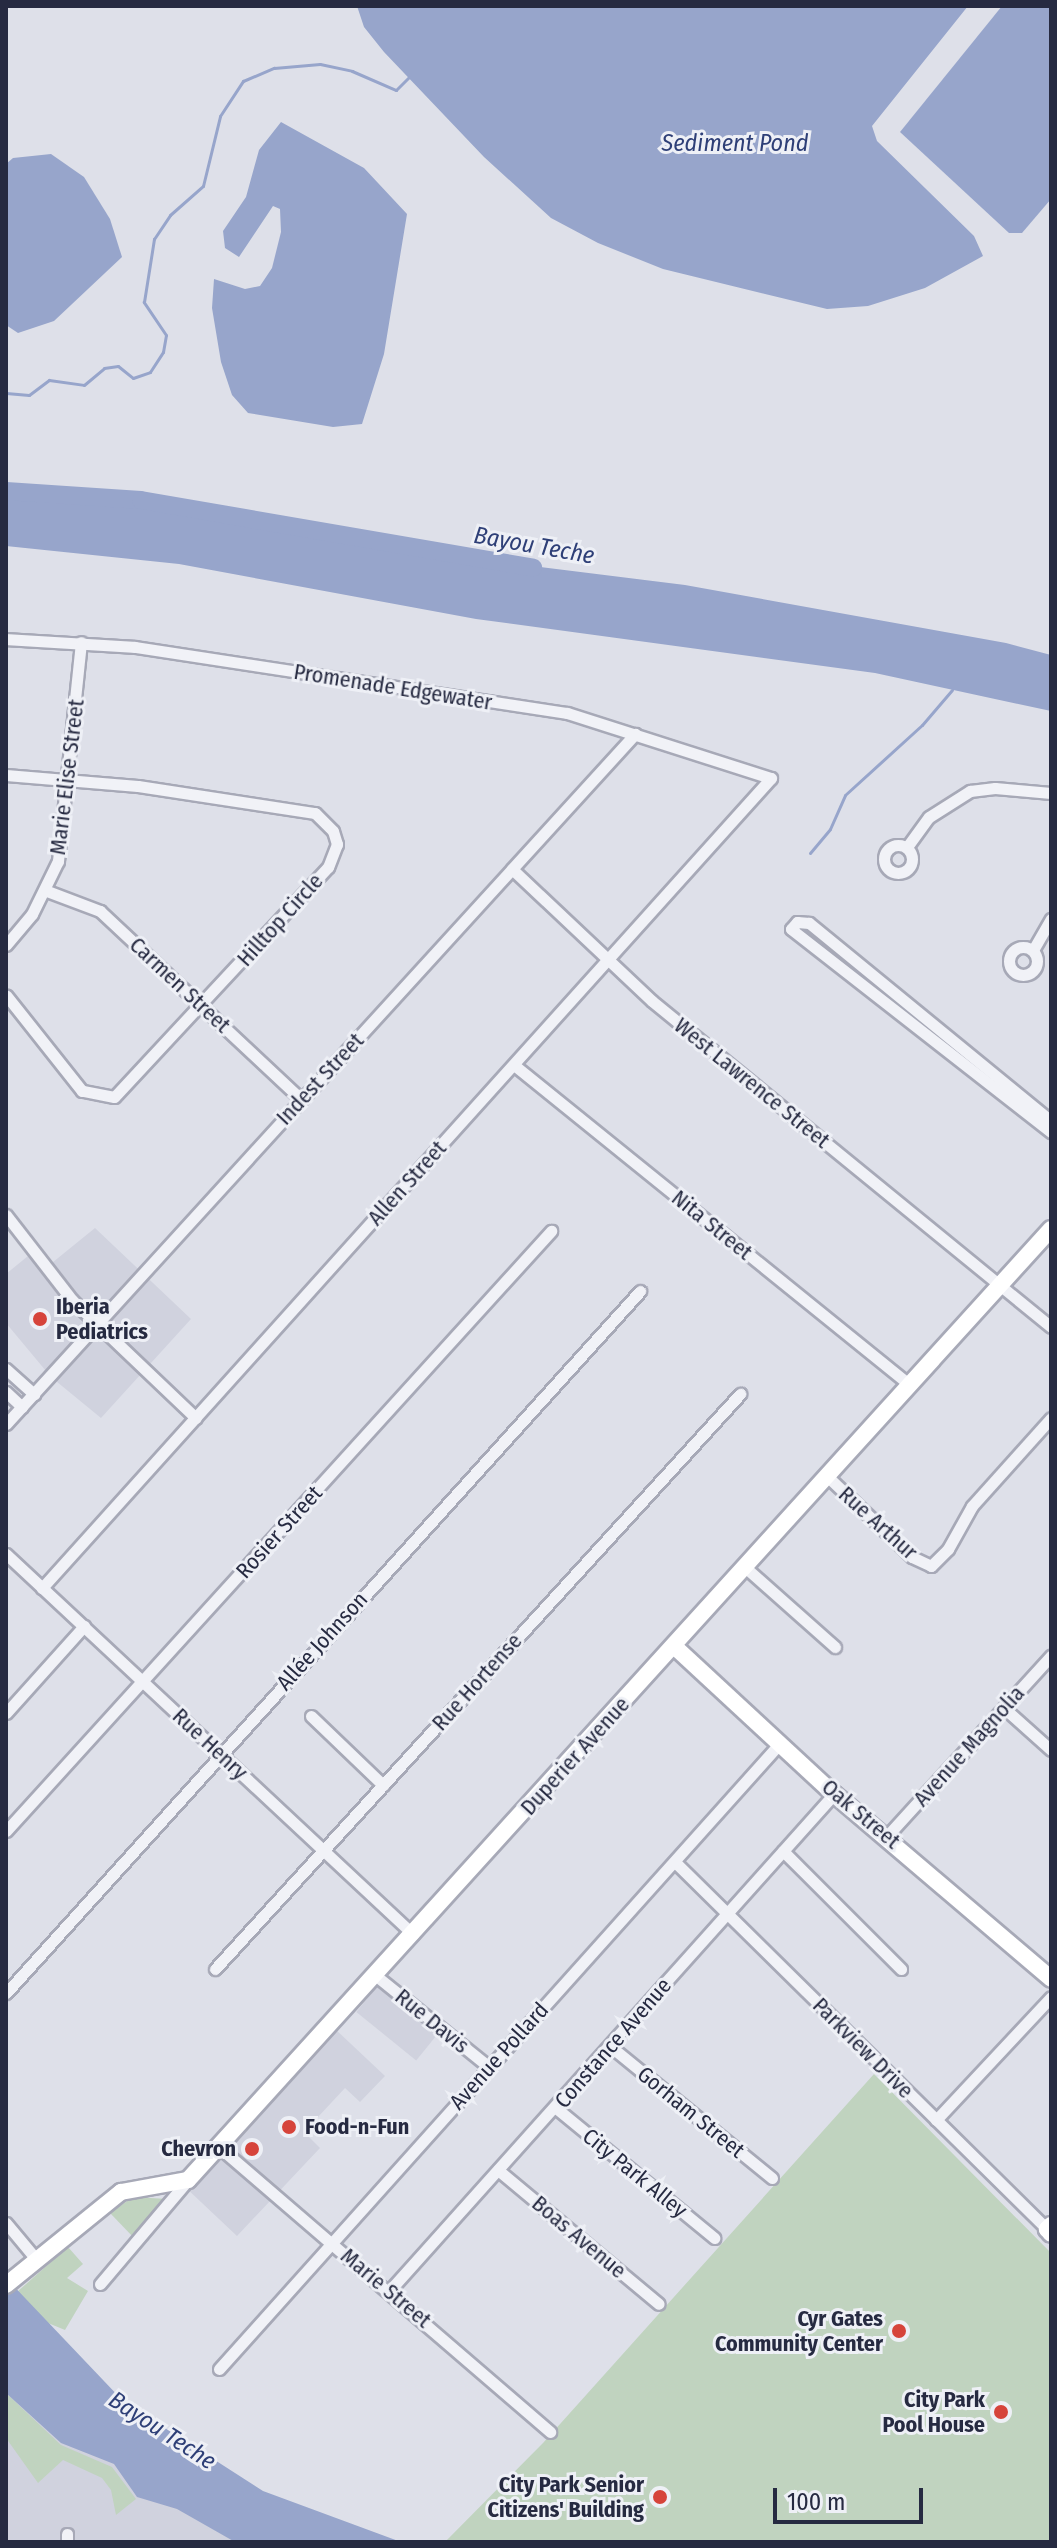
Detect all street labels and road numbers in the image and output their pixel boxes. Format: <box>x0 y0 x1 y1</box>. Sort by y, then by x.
street label: Promenade Edgewater <box>292 658 494 716</box>
street label: Marie Elise Street <box>44 698 90 856</box>
street label: Hilltop Circle <box>232 868 328 972</box>
street label: Carmen Street <box>124 932 236 1038</box>
street label: West Lawrence Street <box>669 1012 835 1154</box>
street label: Indest Street <box>271 1028 369 1130</box>
street label: Allen Street <box>362 1135 452 1231</box>
street label: Nita Street <box>666 1185 758 1265</box>
street label: Rosier Street <box>230 1480 328 1584</box>
street label: Rue Arthur <box>833 1481 923 1565</box>
street label: Allée Johnson <box>271 1586 373 1696</box>
street label: Rue Hortense <box>426 1628 528 1736</box>
street label: Avenue Magnolia <box>908 1680 1030 1812</box>
street label: Duperier Avenue <box>515 1691 635 1821</box>
street label: Rue Henry <box>167 1703 253 1785</box>
street label: Oak Street <box>817 1774 905 1854</box>
street label: Constance Avenue <box>549 1973 677 2113</box>
street label: Rue Davis <box>390 1983 474 2059</box>
street label: Parkview Drive <box>807 1992 919 2104</box>
street label: Avenue Pollard <box>444 1997 554 2115</box>
street label: Gorham Street <box>632 2061 750 2163</box>
street label: City Park Alley <box>577 2123 693 2223</box>
street label: Boas Avenue <box>527 2190 631 2284</box>
street label: Marie Street <box>335 2243 437 2333</box>

